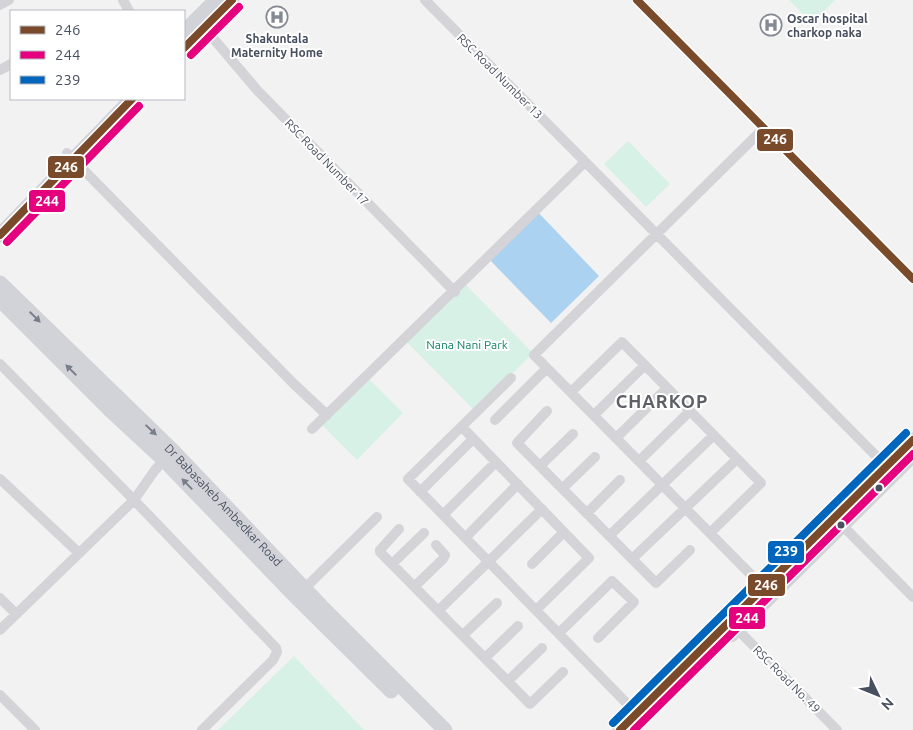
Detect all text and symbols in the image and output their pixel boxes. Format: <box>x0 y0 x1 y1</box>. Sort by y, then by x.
hospital icon: Shakuntala Maternity Home <box>265 5 289 29</box>
legend <box>10 10 185 100</box>
place label: Oscar hospital charkop naka <box>787 12 868 39</box>
hospital icon: Oscar hospital charkop naka <box>759 13 783 37</box>
text: 246 <box>55 21 80 38</box>
street label: RSC Road Number 13 <box>455 31 545 121</box>
place label: Shakuntala Maternity Home <box>231 32 323 59</box>
text: 244 <box>55 46 80 63</box>
text: 239 <box>55 71 80 88</box>
street label: RSC Road Number 17 <box>283 116 371 208</box>
line badge: 246 <box>756 128 794 152</box>
text: 246 <box>763 131 787 147</box>
line badge: 246 <box>47 155 85 179</box>
text: 246 <box>54 159 78 175</box>
line badge: 244 <box>28 189 66 213</box>
text: 244 <box>35 193 59 209</box>
one-way arrow <box>29 311 41 323</box>
park label: Nana Nani Park <box>426 338 508 351</box>
one-way arrow <box>65 365 77 377</box>
district label: CHARKOP <box>616 391 708 411</box>
one-way arrow <box>145 424 157 436</box>
street label: Dr Babasaheb Ambedkar Road <box>163 441 285 568</box>
one-way arrow <box>181 478 193 490</box>
unlabelled marker <box>874 483 884 493</box>
unlabelled marker <box>836 520 846 530</box>
line badge: 239 <box>767 540 805 564</box>
text: 239 <box>774 543 798 559</box>
line badge: 246 <box>747 573 786 597</box>
text: 246 <box>754 577 778 593</box>
line badge: 244 <box>728 606 766 630</box>
text: 244 <box>735 610 759 626</box>
street label: RSC Road No. 49 <box>751 643 823 715</box>
north arrow <box>853 670 903 720</box>
text: N <box>878 695 897 713</box>

